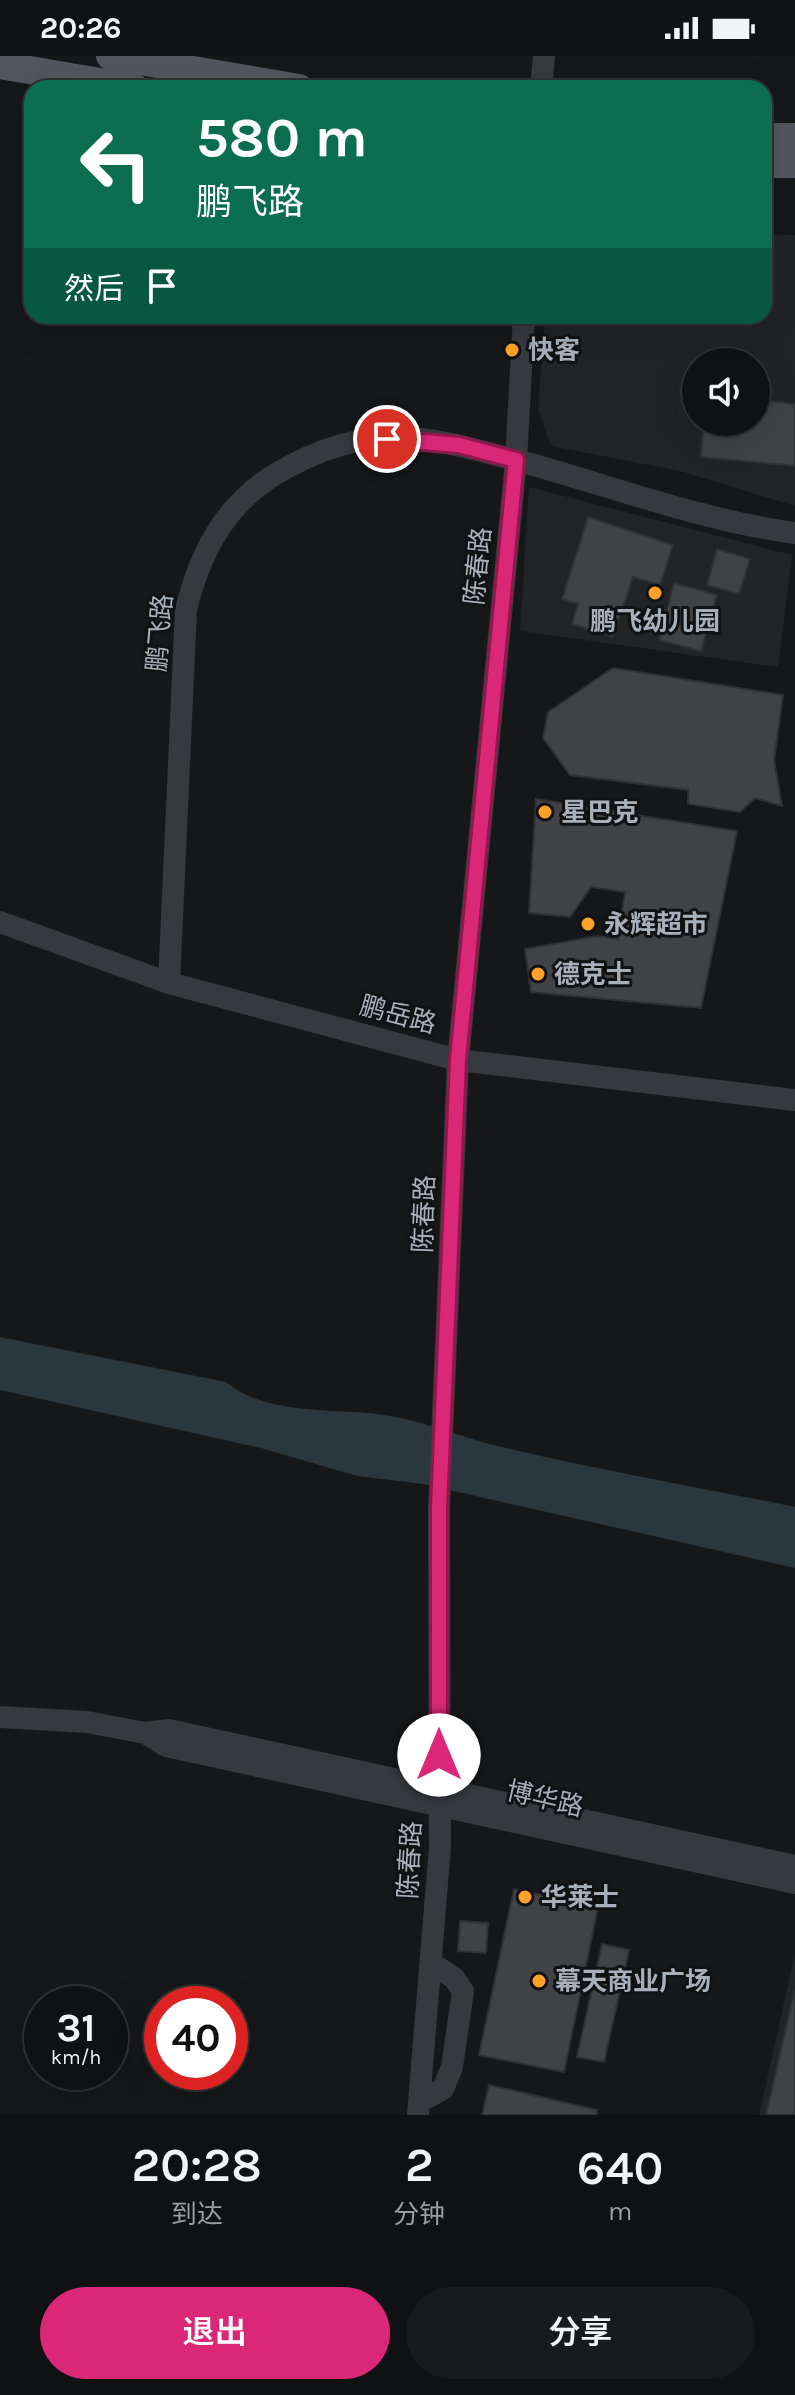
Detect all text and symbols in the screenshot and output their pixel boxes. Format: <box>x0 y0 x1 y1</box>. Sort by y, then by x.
text: 20:26 <box>40 10 122 46</box>
text: 580 m <box>196 105 368 170</box>
icon: left <box>64 112 168 216</box>
text: 鹏飞路 <box>196 181 304 223</box>
icon: arrive <box>140 264 184 308</box>
text: 然后 <box>64 271 124 307</box>
place label: 快客 <box>528 335 580 366</box>
marker: 快客 <box>503 341 521 359</box>
map controls <box>682 348 770 436</box>
button: sound <box>682 348 770 436</box>
pin <box>353 405 421 473</box>
icon: arrive <box>365 417 409 461</box>
street label: 陈春路 <box>459 526 497 606</box>
marker: 鹏飞幼儿园 <box>646 584 664 602</box>
street label: 鹏飞路 <box>141 593 179 673</box>
place label: 鹏飞幼儿园 <box>590 606 720 637</box>
place label: 星巴克 <box>561 797 639 828</box>
marker: 星巴克 <box>536 803 554 821</box>
place label: 永辉超市 <box>604 909 708 940</box>
marker: 永辉超市 <box>579 915 597 933</box>
place label: 德克士 <box>554 959 632 990</box>
marker: 德克士 <box>529 965 547 983</box>
street label: 鹏岳路 <box>356 990 440 1040</box>
street label: 陈春路 <box>407 1174 441 1254</box>
position arrow <box>397 1713 481 1797</box>
street label: 博华路 <box>504 1775 586 1823</box>
street label: 陈春路 <box>392 1820 428 1900</box>
place label: 华莱士 <box>541 1882 619 1913</box>
marker: 华莱士 <box>516 1888 534 1906</box>
place label: 幕天商业广场 <box>555 1966 711 1997</box>
marker: 幕天商业广场 <box>530 1972 548 1990</box>
speed limit sign: 40 <box>144 1986 248 2090</box>
text: 31 <box>56 2004 96 2051</box>
text: km/h <box>51 2046 101 2069</box>
text: 20:28 <box>132 2137 262 2193</box>
text: 2 <box>405 2137 434 2193</box>
text: 640 <box>577 2140 663 2196</box>
text: m <box>608 2196 632 2227</box>
text: 到达 <box>171 2199 223 2230</box>
text: 分钟 <box>393 2199 445 2230</box>
button: 退出 <box>40 2287 390 2379</box>
button: 分享 <box>406 2287 755 2379</box>

